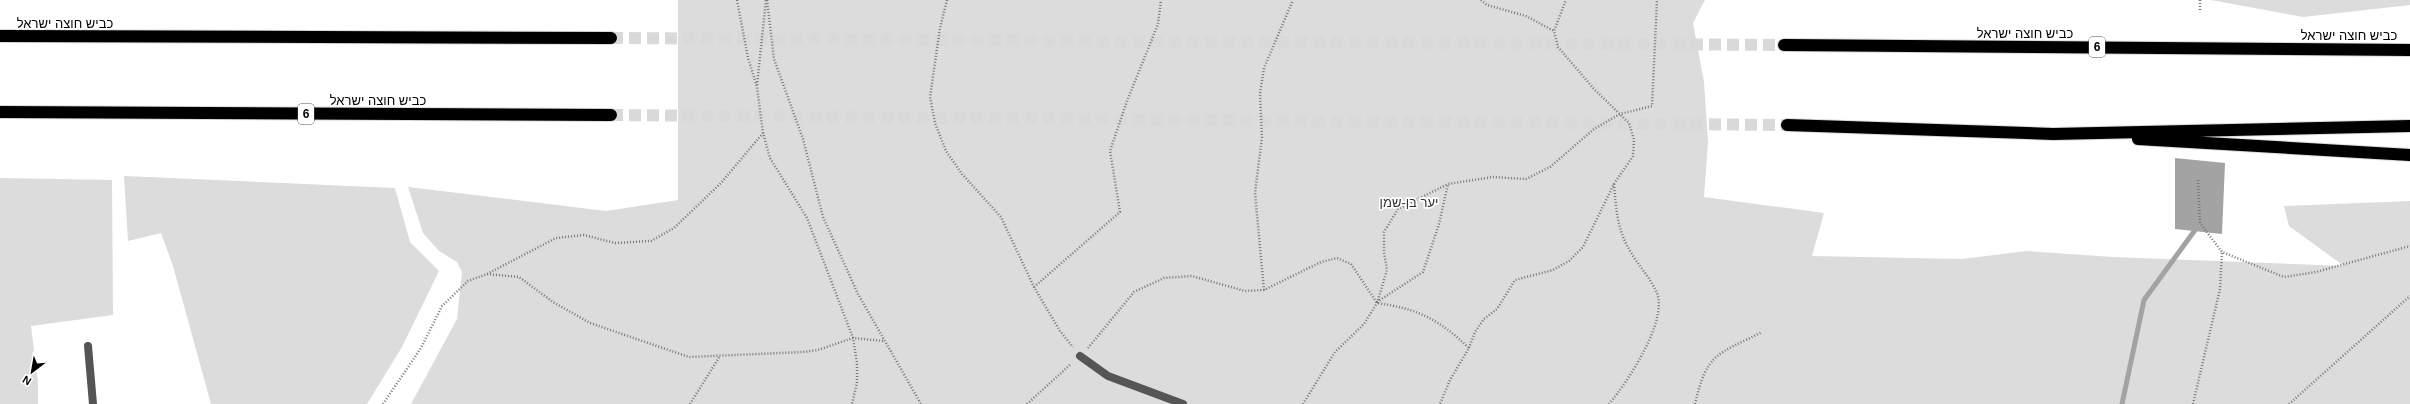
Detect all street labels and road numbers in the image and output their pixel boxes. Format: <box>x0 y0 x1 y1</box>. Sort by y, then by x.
street label: כביש חוצה ישראל <box>17 16 113 31</box>
street label: כביש חוצה ישראל <box>1977 26 2073 41</box>
street label: כביש חוצה ישראל <box>2301 28 2397 43</box>
road number: 6 <box>2089 37 2105 57</box>
street label: כביש חוצה ישראל <box>330 93 426 108</box>
road number: 6 <box>298 104 314 124</box>

